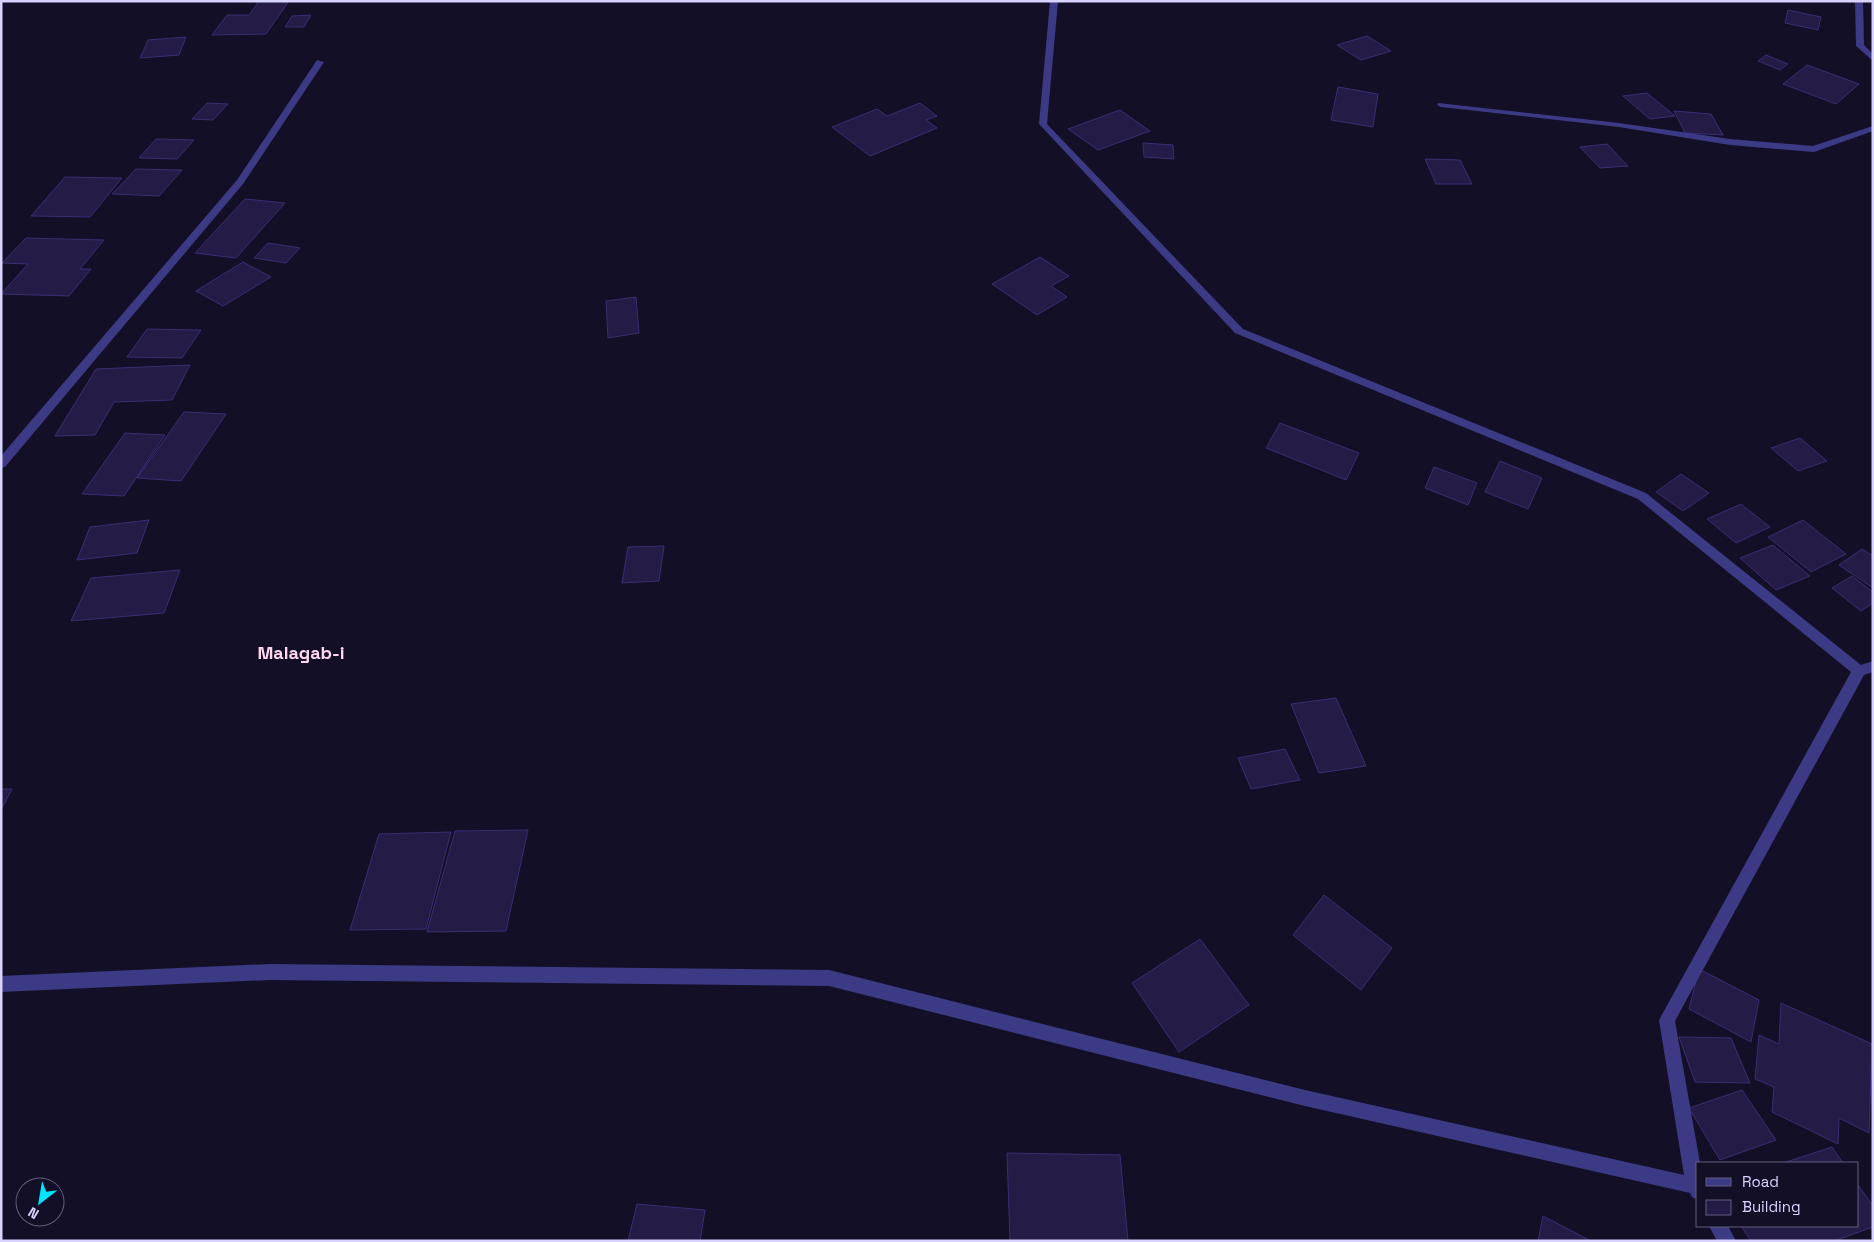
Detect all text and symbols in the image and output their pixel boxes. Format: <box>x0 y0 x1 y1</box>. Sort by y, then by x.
district label: Malagab-i <box>257 641 345 664</box>
legend <box>1696 1162 1859 1227</box>
text: Road <box>1742 1172 1779 1191</box>
north arrow <box>15 1177 65 1227</box>
text: Building <box>1742 1197 1801 1216</box>
text: N <box>25 1203 42 1223</box>

